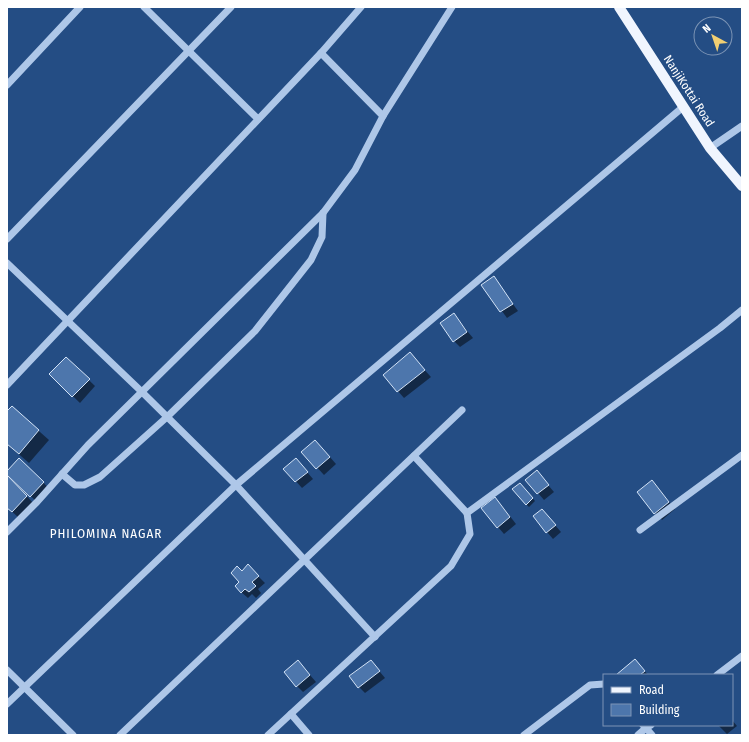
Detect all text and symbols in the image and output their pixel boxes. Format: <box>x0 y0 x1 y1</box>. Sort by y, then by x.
north arrow <box>693 16 733 56</box>
text: N <box>700 22 714 36</box>
street label: NanjiKottai Road <box>661 53 717 129</box>
district label: PHILOMINA NAGAR <box>50 526 162 541</box>
legend <box>603 674 733 726</box>
text: Road <box>639 683 664 697</box>
text: Building <box>639 703 680 717</box>

